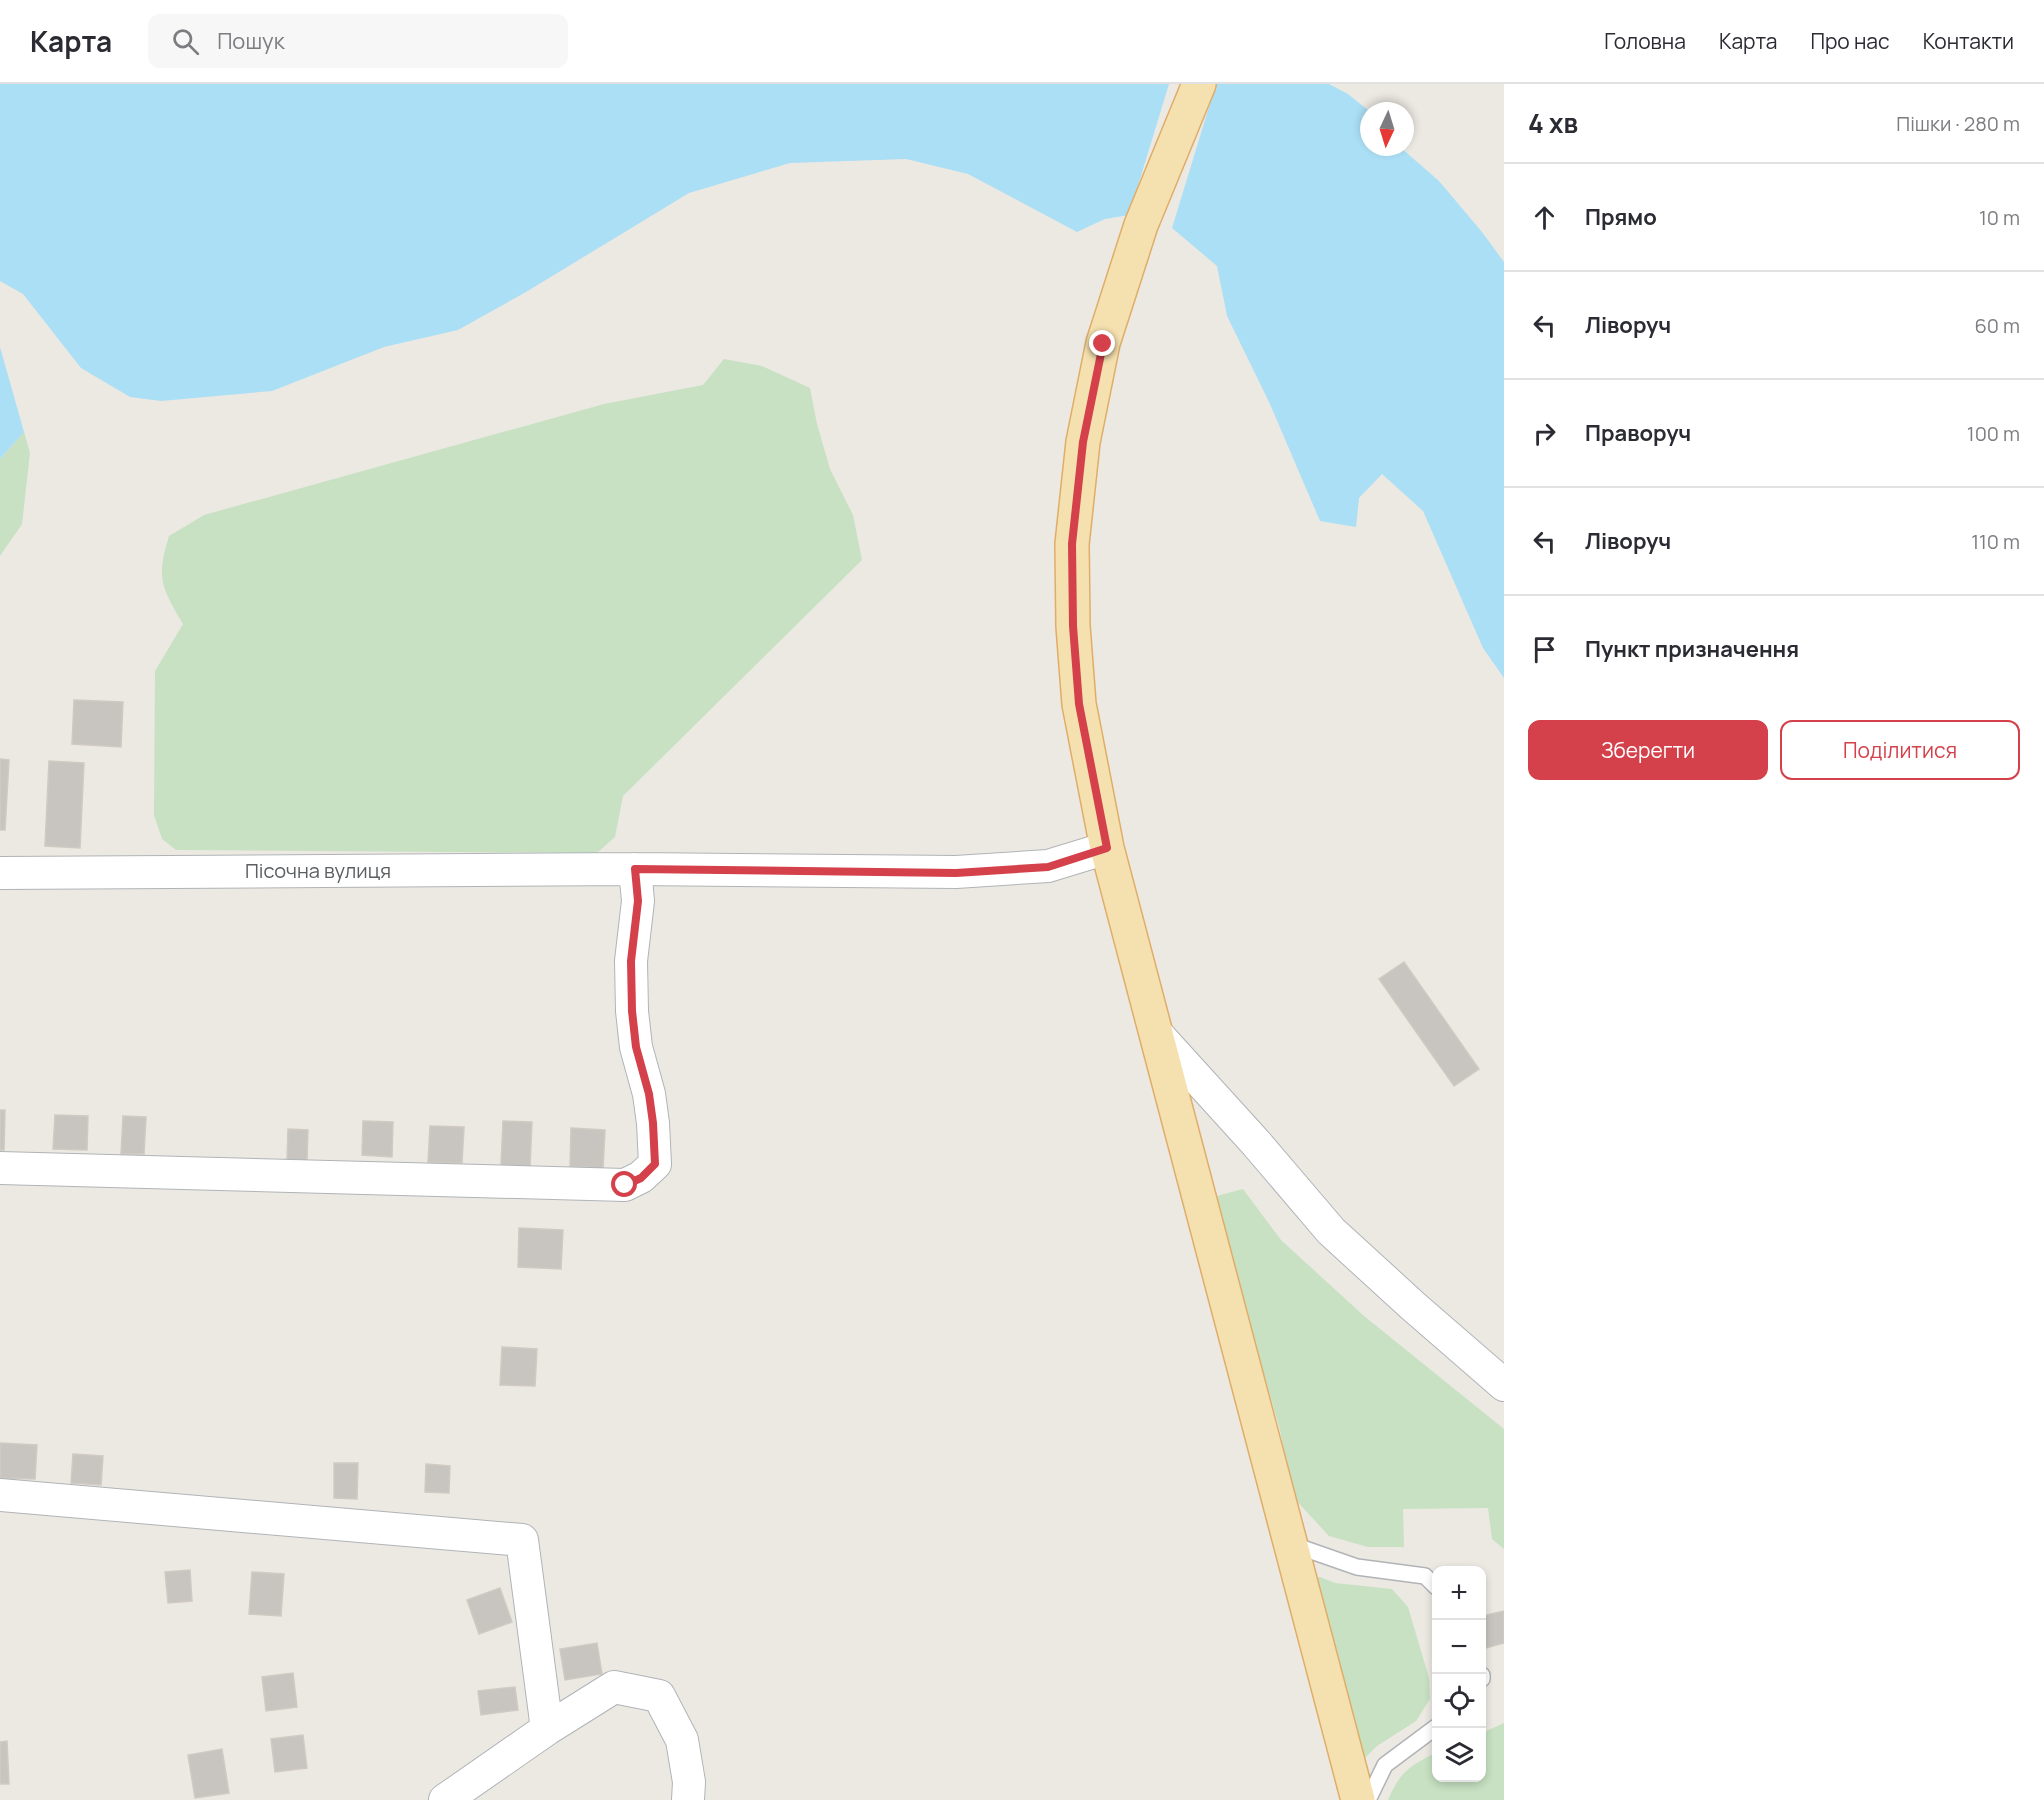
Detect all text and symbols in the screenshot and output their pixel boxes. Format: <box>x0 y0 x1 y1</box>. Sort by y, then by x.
search box <box>148 14 568 68</box>
text: Карта <box>30 22 112 60</box>
icon: search <box>169 25 202 58</box>
text: Пошук <box>217 26 285 56</box>
text: Головна <box>1604 27 1686 55</box>
text: Карта <box>1719 27 1777 55</box>
text: Про нас <box>1810 27 1890 55</box>
text: Контакти <box>1923 27 2014 55</box>
north arrow <box>1360 102 1414 156</box>
text: 4 хв <box>1528 105 1578 141</box>
text: Пішки · 280 m <box>1896 110 2020 137</box>
icon: ahead <box>1528 201 1561 234</box>
text: Прямо <box>1585 202 1657 232</box>
text: 10 m <box>1979 204 2020 231</box>
icon: left <box>1528 309 1561 342</box>
text: Ліворуч <box>1585 310 1671 340</box>
text: 60 m <box>1974 312 2020 339</box>
route end <box>1089 330 1115 356</box>
icon: right <box>1528 417 1561 450</box>
text: Праворуч <box>1585 418 1691 448</box>
text: 100 m <box>1967 420 2020 447</box>
icon: left <box>1528 525 1561 558</box>
text: Ліворуч <box>1585 526 1671 556</box>
text: 110 m <box>1971 528 2020 555</box>
icon: arrive <box>1528 633 1561 666</box>
text: Пункт призначення <box>1585 634 1799 664</box>
button: Зберегти <box>1528 720 1768 780</box>
button: Поділитися <box>1780 720 2020 780</box>
street label: Пісочна вулиця <box>245 857 391 884</box>
route start <box>611 1171 637 1197</box>
map controls <box>1432 1566 1486 1782</box>
button: + <box>1432 1566 1486 1620</box>
button: − <box>1432 1620 1486 1674</box>
button: locate <box>1432 1674 1486 1728</box>
button: layers <box>1432 1728 1486 1782</box>

